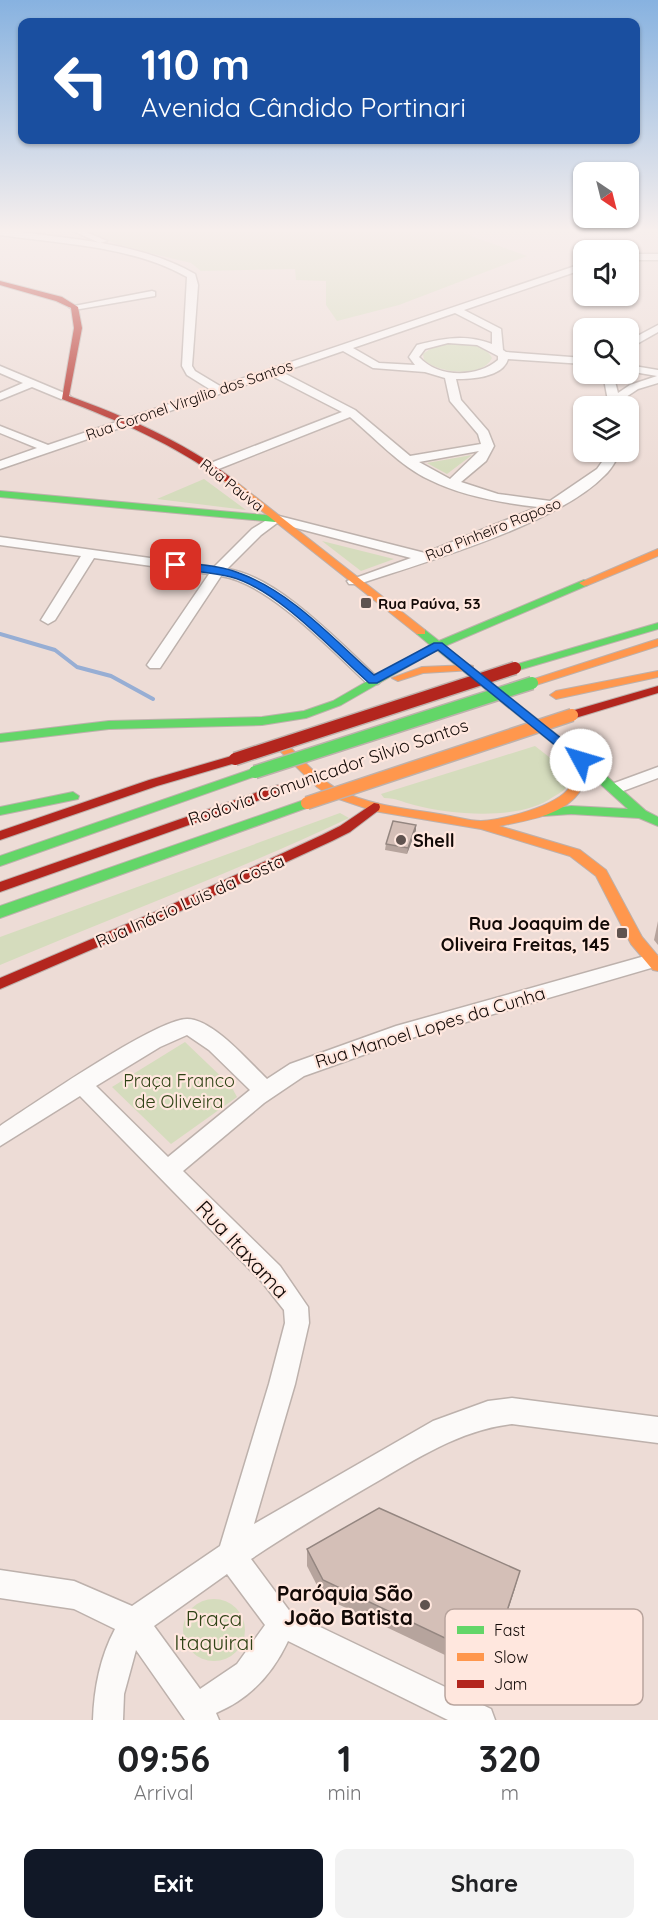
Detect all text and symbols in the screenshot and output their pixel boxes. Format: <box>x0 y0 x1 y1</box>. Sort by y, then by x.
text: 110 m <box>141 38 250 91</box>
icon: left <box>42 42 120 120</box>
text: Avenida Cândido Portinari <box>141 90 466 124</box>
north arrow <box>573 162 639 228</box>
map controls <box>573 162 639 462</box>
button: sound <box>573 240 639 306</box>
button: search <box>573 318 639 384</box>
street label: Rua Coronel Virgilio dos Santos <box>83 356 295 444</box>
button: layers <box>573 396 639 462</box>
street label: Rua Paúva <box>197 454 267 516</box>
street label: Rua Pinheiro Raposo <box>422 493 564 565</box>
pin <box>150 539 201 590</box>
icon: arrive <box>159 548 192 581</box>
place label: Rua Paúva, 53 <box>378 594 480 613</box>
marker: Rua Paúva, 53 <box>359 596 373 610</box>
street label: Rodovia Comunicador Silvio Santos <box>185 713 471 831</box>
position arrow <box>549 728 613 792</box>
place label: Shell <box>413 829 455 852</box>
marker: Shell <box>394 833 408 847</box>
street label: Rua Inácio Luis da Costa <box>92 849 288 953</box>
place label: Rua Joaquim de Oliveira Freitas, 145 <box>441 912 610 956</box>
marker: Rua Joaquim de Oliveira Freitas, 145 <box>615 926 629 940</box>
street label: Rua Manoel Lopes da Cunha <box>312 981 548 1073</box>
park label: Praça Franco de Oliveira <box>123 1069 235 1113</box>
street label: Rua Itaxama <box>191 1195 295 1303</box>
place label: Paróquia São João Batista <box>277 1580 413 1630</box>
marker: Paróquia São João Batista <box>418 1598 432 1612</box>
park label: Praça Itaquirai <box>174 1605 254 1655</box>
legend <box>445 1609 643 1705</box>
text: Fast <box>494 1620 525 1640</box>
text: Slow <box>494 1647 528 1667</box>
text: Jam <box>494 1674 527 1694</box>
text: 09:56 <box>117 1736 210 1781</box>
text: 1 <box>338 1736 352 1781</box>
text: 320 <box>479 1736 541 1781</box>
text: Arrival <box>134 1780 194 1805</box>
text: min <box>328 1780 362 1805</box>
text: m <box>501 1780 519 1805</box>
button: Exit <box>24 1849 323 1918</box>
button: Share <box>335 1849 634 1918</box>

